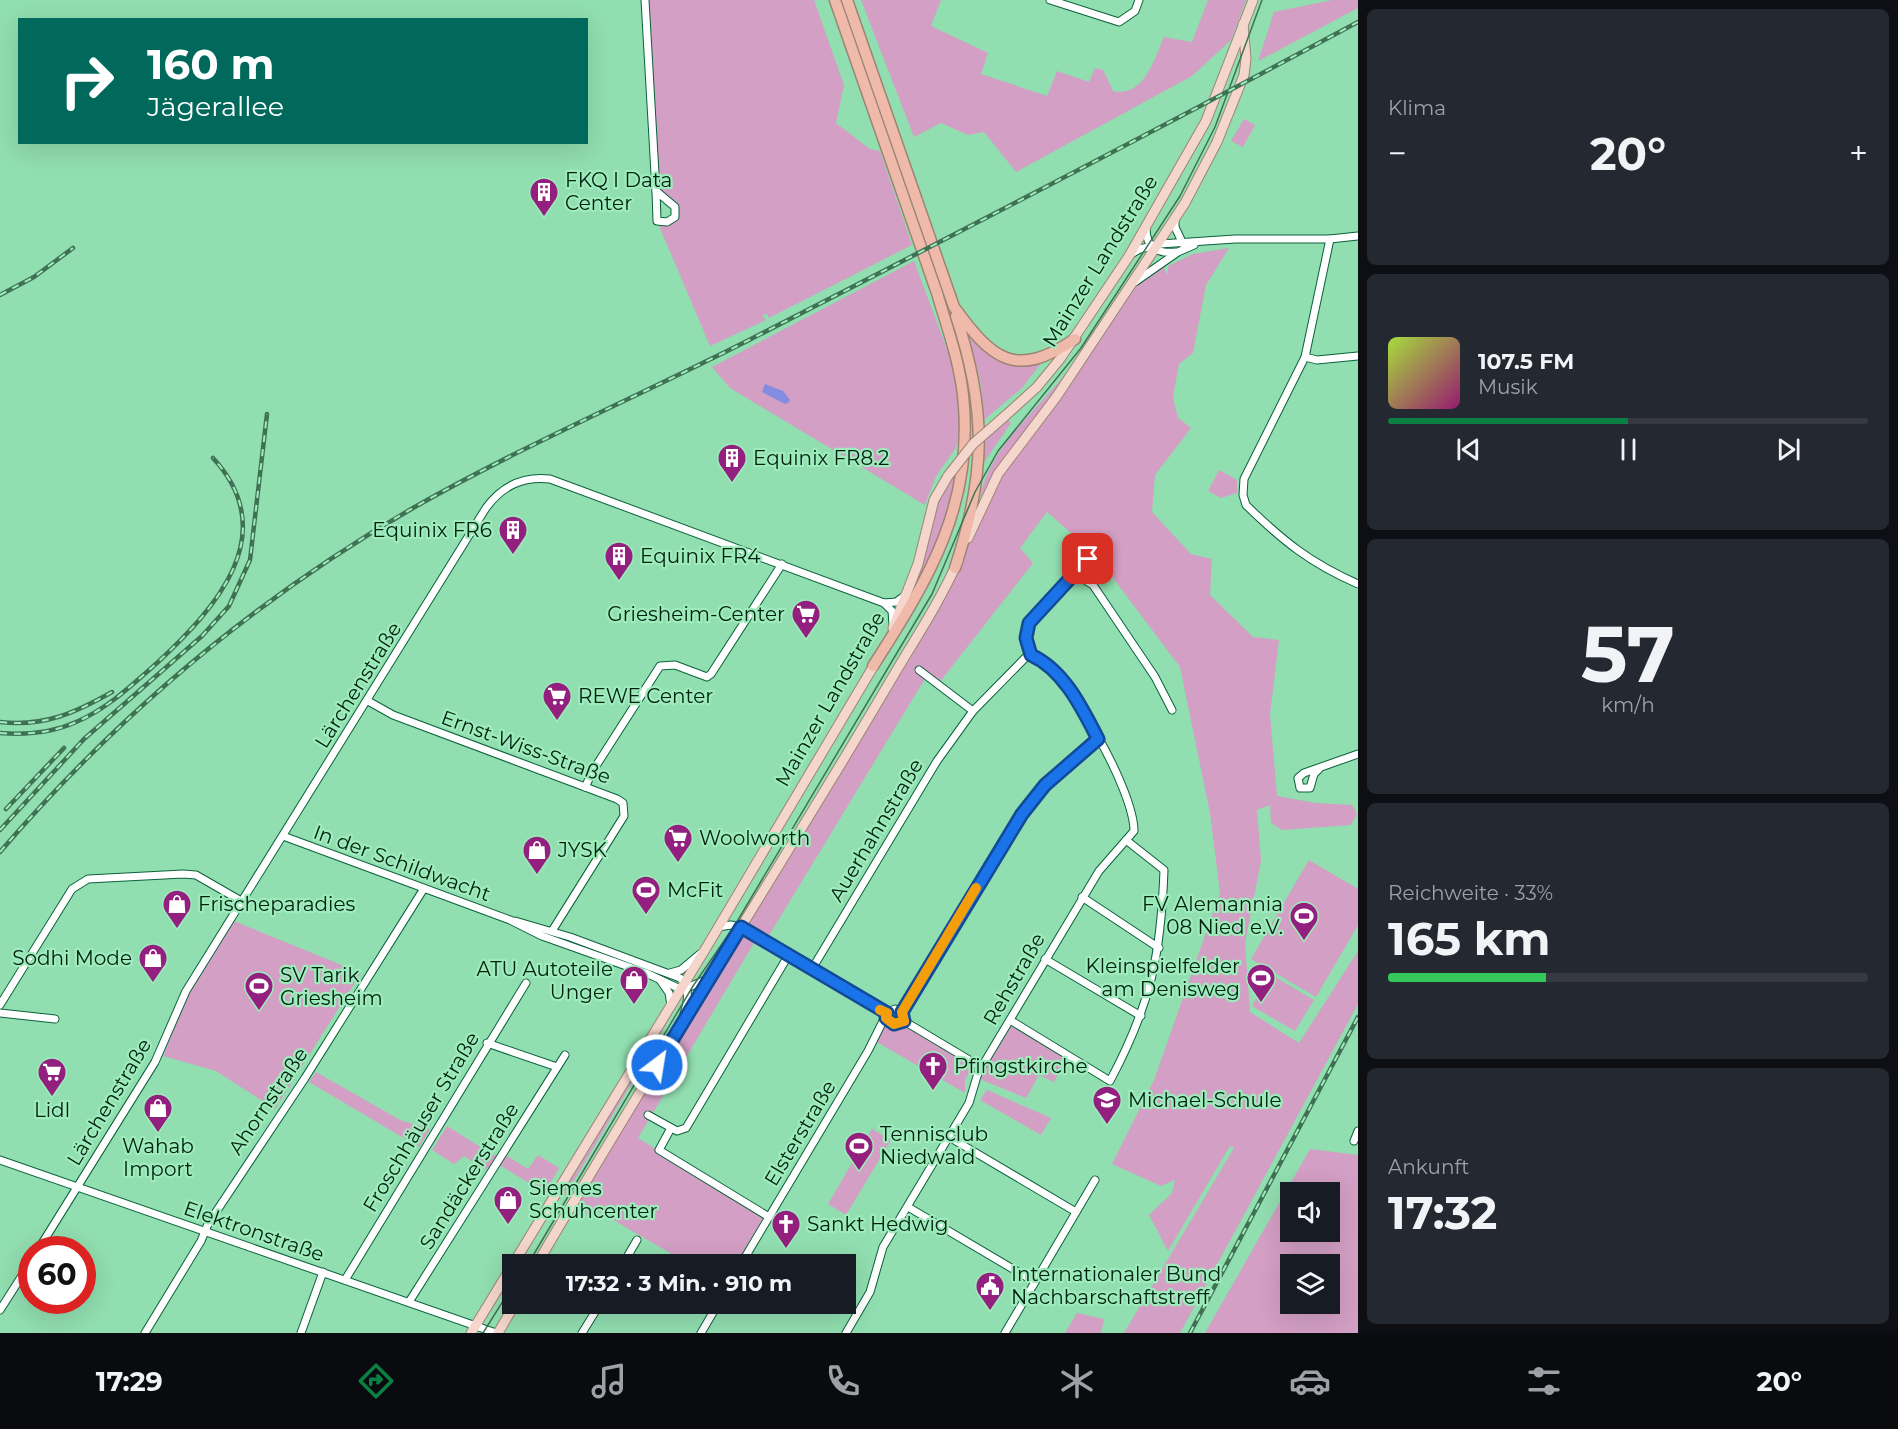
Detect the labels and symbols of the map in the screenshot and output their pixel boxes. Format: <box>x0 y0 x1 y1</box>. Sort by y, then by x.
place label: FKQ I Data Center <box>565 168 672 215</box>
street label: Mainzer Landstraße <box>1037 171 1163 351</box>
building icon: FKQ I Data Center <box>528 176 560 218</box>
building icon: Equinix FR8.2 <box>716 442 748 484</box>
place label: Equinix FR8.2 <box>753 446 889 470</box>
building icon: Equinix FR6 <box>497 514 529 556</box>
place label: Equinix FR6 <box>372 518 492 542</box>
pin <box>1062 533 1113 584</box>
building icon: Equinix FR4 <box>603 540 635 582</box>
place label: Equinix FR4 <box>640 544 760 568</box>
supermarket icon: Griesheim-Center <box>790 598 822 640</box>
place label: Griesheim-Center <box>607 602 785 626</box>
street label: Mainzer Landstraße <box>770 607 890 791</box>
street label: Lärchenstraße <box>310 618 406 752</box>
supermarket icon: REWE Center <box>541 680 573 722</box>
place label: REWE Center <box>578 684 713 708</box>
street label: Ernst-Wiss-Straße <box>438 705 614 789</box>
street label: Auerhahnstraße <box>824 754 928 906</box>
street label: In der Schildwacht <box>310 820 494 906</box>
supermarket icon: Woolworth <box>662 822 694 864</box>
place label: Woolworth <box>699 826 810 850</box>
shop icon: JYSK <box>521 834 553 876</box>
place label: JYSK <box>557 838 608 862</box>
sports icon: McFit <box>630 874 662 916</box>
place label: McFit <box>667 878 723 902</box>
shop icon: Frischeparadies <box>161 888 193 930</box>
place label: Frischeparadies <box>198 892 355 916</box>
place label: FV Alemannia 08 Nied e.V. <box>1142 892 1283 939</box>
sports icon: FV Alemannia 08 Nied e.V. <box>1288 900 1320 942</box>
street label: Rehstraße <box>978 929 1050 1029</box>
shop icon: Sodhi Mode <box>137 942 169 984</box>
place label: Sodhi Mode <box>12 946 132 970</box>
place label: Kleinspielfelder am Denisweg <box>1086 954 1240 1001</box>
place label: ATU Autoteile Unger <box>477 957 613 1004</box>
sports icon: Kleinspielfelder am Denisweg <box>1245 962 1277 1004</box>
place label: SV Tarik Griesheim <box>280 963 383 1010</box>
shop icon: ATU Autoteile Unger <box>618 964 650 1006</box>
sports icon: SV Tarik Griesheim <box>243 970 275 1012</box>
street label: Froschhäuser Straße <box>358 1028 484 1216</box>
position arrow <box>625 1033 689 1097</box>
street label: Lärchenstraße <box>62 1034 156 1170</box>
street label: Ahornstraße <box>223 1043 313 1159</box>
church icon: Pfingstkirche <box>917 1050 949 1092</box>
place label: Pfingstkirche <box>954 1054 1088 1078</box>
supermarket icon: Lidl <box>36 1056 68 1098</box>
street label: Elsterstraße <box>759 1076 841 1190</box>
school or university icon: Michael-Schule <box>1091 1084 1123 1126</box>
place label: Michael-Schule <box>1128 1088 1281 1112</box>
shop icon: Wahab Import <box>142 1092 174 1134</box>
place label: Lidl <box>34 1098 70 1122</box>
street label: Sandäckerstraße <box>414 1098 524 1254</box>
place label: Tennisclub Niedwald <box>880 1122 988 1169</box>
sports icon: Tennisclub Niedwald <box>843 1130 875 1172</box>
place label: Wahab Import <box>122 1134 194 1181</box>
place label: Siemes Schuhcenter <box>529 1176 657 1223</box>
shop icon: Siemes Schuhcenter <box>492 1184 524 1226</box>
street label: Elektronstraße <box>181 1196 327 1266</box>
church icon: Sankt Hedwig <box>770 1208 802 1250</box>
place label: Sankt Hedwig <box>807 1212 949 1236</box>
speed limit sign: 60 <box>18 1236 96 1314</box>
place label: Internationaler Bund Nachbarschaftstreff <box>1011 1262 1221 1309</box>
public building icon: Internationaler Bund Nachbarschaftstreff <box>974 1270 1006 1312</box>

